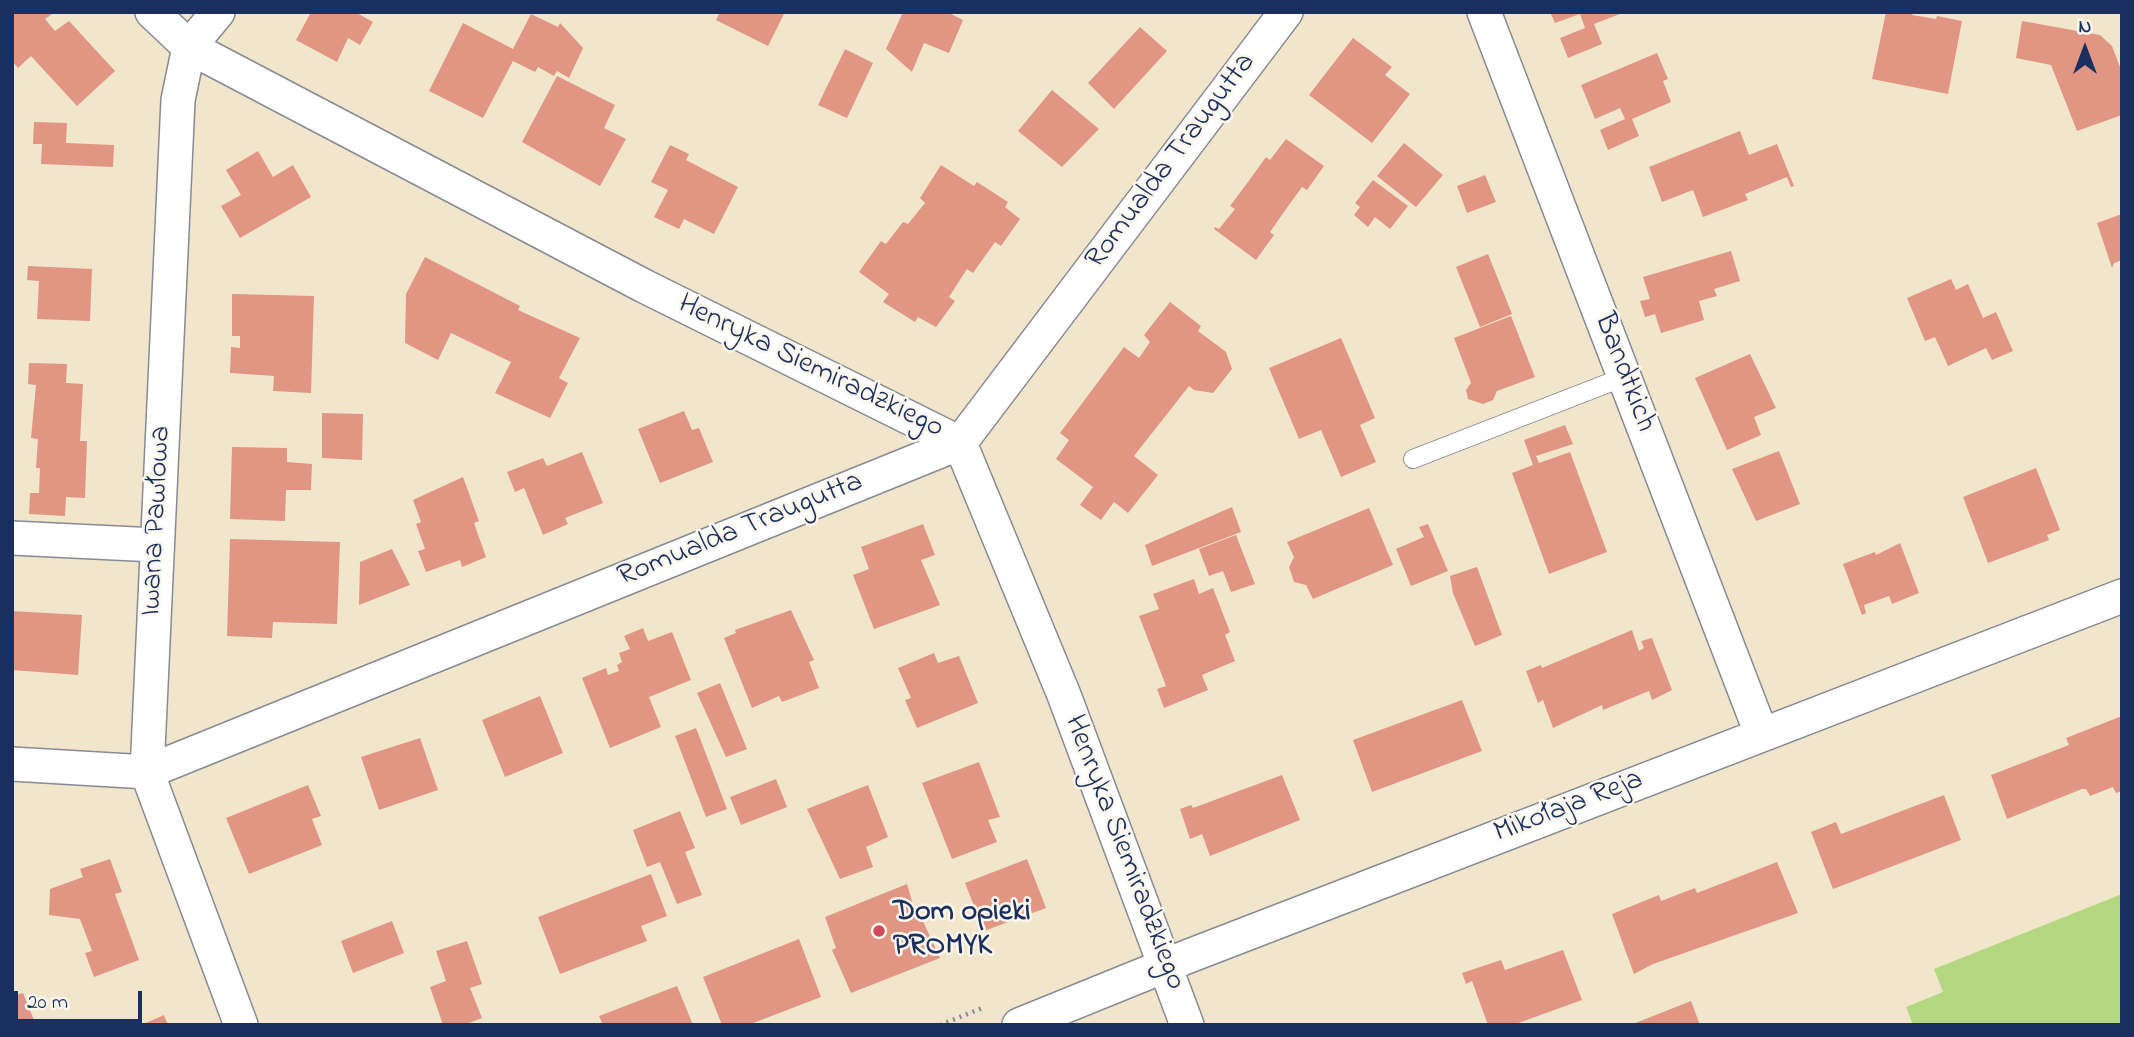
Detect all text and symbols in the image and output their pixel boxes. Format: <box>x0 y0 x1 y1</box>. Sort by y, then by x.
north arrow <box>2050 14 2120 84</box>
text: N <box>2079 14 2091 41</box>
street label: Romualda Traugutta <box>1079 47 1265 277</box>
street label: Henryka Siemiradzkiego <box>671 288 949 448</box>
street label: Bandtkich <box>1584 309 1662 437</box>
street label: Iwana Pawłowa <box>135 425 181 617</box>
street label: Romualda Traugutta <box>613 465 869 597</box>
street label: Henryka Siemiradzkiego <box>1054 711 1192 995</box>
street label: Mikołaja Reja <box>1490 763 1648 853</box>
place label: Dom opieki PROMYK <box>893 896 1031 967</box>
marker: Dom opieki PROMYK <box>871 923 887 939</box>
scale bar <box>18 978 145 1022</box>
text: 20 m <box>27 988 68 1018</box>

